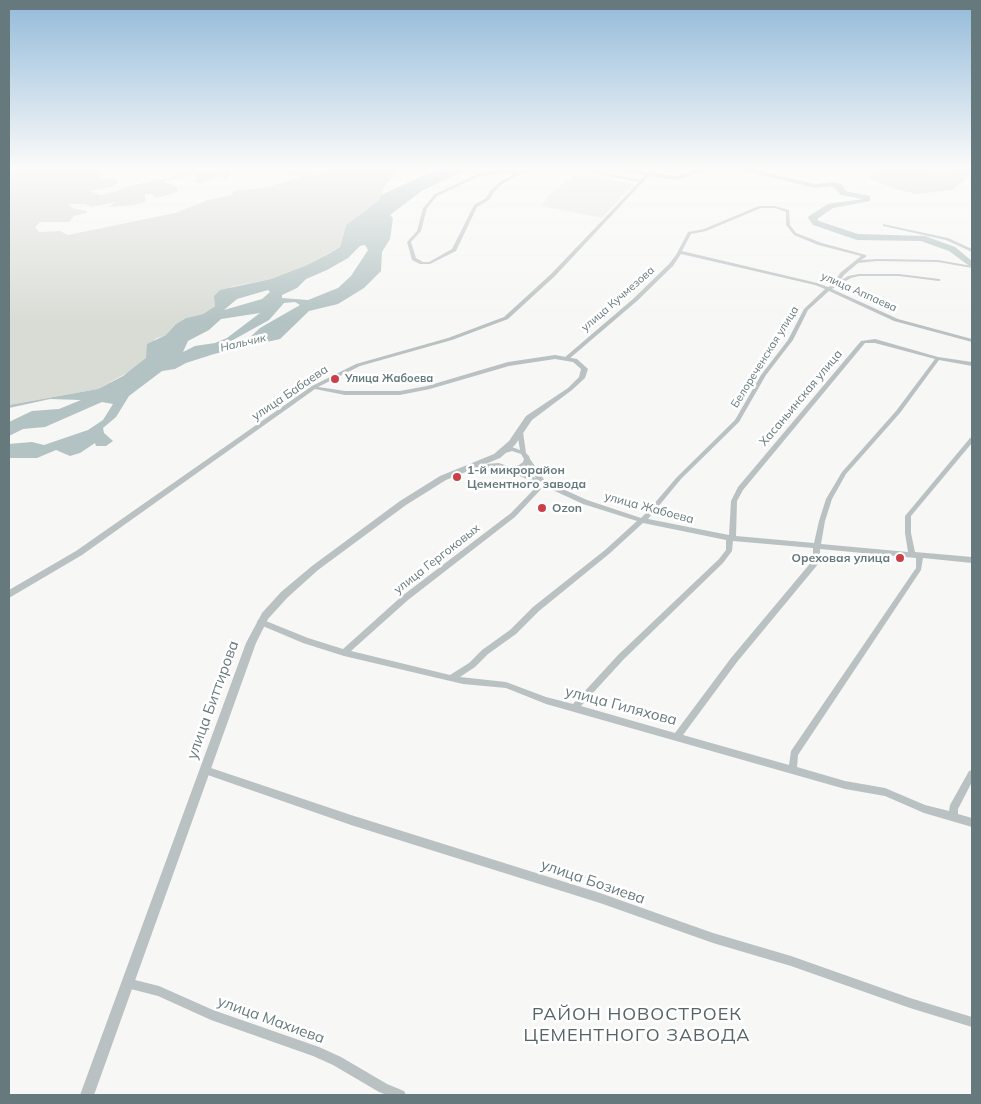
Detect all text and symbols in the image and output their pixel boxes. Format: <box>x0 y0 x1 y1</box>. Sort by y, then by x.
street label: улица Кучмезова <box>579 264 657 334</box>
street label: улица Аппаева <box>819 269 899 315</box>
street label: Белореченская улица <box>728 304 802 410</box>
water label: Нальчик <box>219 331 267 355</box>
street label: Хасаньинская улица <box>757 347 845 449</box>
street label: улица Бабаева <box>249 362 331 424</box>
place label: Улица Жабоева <box>345 372 433 386</box>
marker: Улица Жабоева <box>329 373 341 385</box>
place label: 1-й микрорайон Цементного завода <box>467 463 586 491</box>
marker: 1-й микрорайон Цементного завода <box>451 471 463 483</box>
street label: улица Жабоева <box>603 489 695 527</box>
place label: Ozon <box>552 501 582 515</box>
marker: Ozon <box>536 502 548 514</box>
street label: улица Гергоковых <box>391 521 483 597</box>
place label: Ореховая улица <box>791 551 890 565</box>
marker: Ореховая улица <box>894 552 906 564</box>
street label: улица Биттирова <box>183 638 243 762</box>
street label: улица Гиляхова <box>563 682 679 730</box>
street label: улица Бозиева <box>539 856 647 908</box>
street label: улица Махиева <box>215 992 327 1048</box>
district label: РАЙОН НОВОСТРОЕК ЦЕМЕНТНОГО ЗАВОДА <box>521 1004 753 1046</box>

